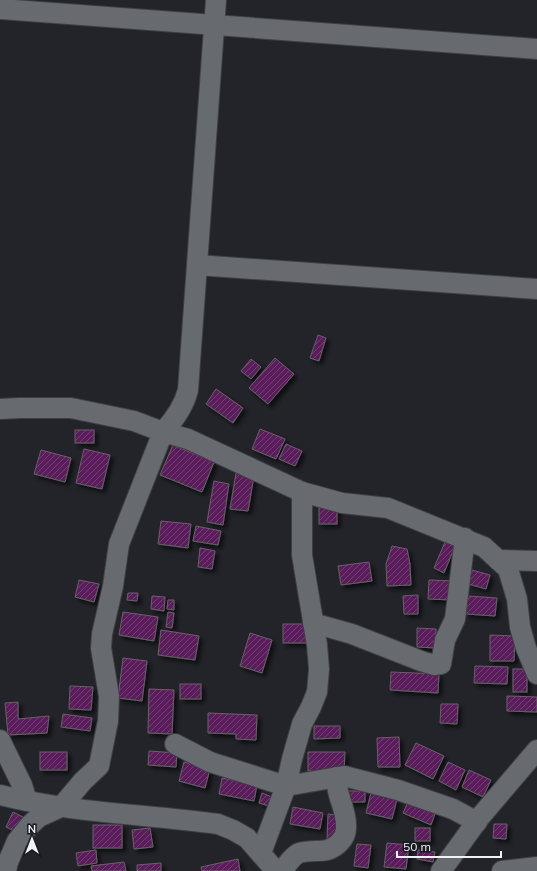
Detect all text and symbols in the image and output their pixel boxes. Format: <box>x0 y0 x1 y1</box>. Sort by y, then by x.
north arrow <box>12 819 52 859</box>
text: N <box>28 822 36 836</box>
scale bar <box>397 833 501 859</box>
text: 50 m <box>403 839 431 854</box>

